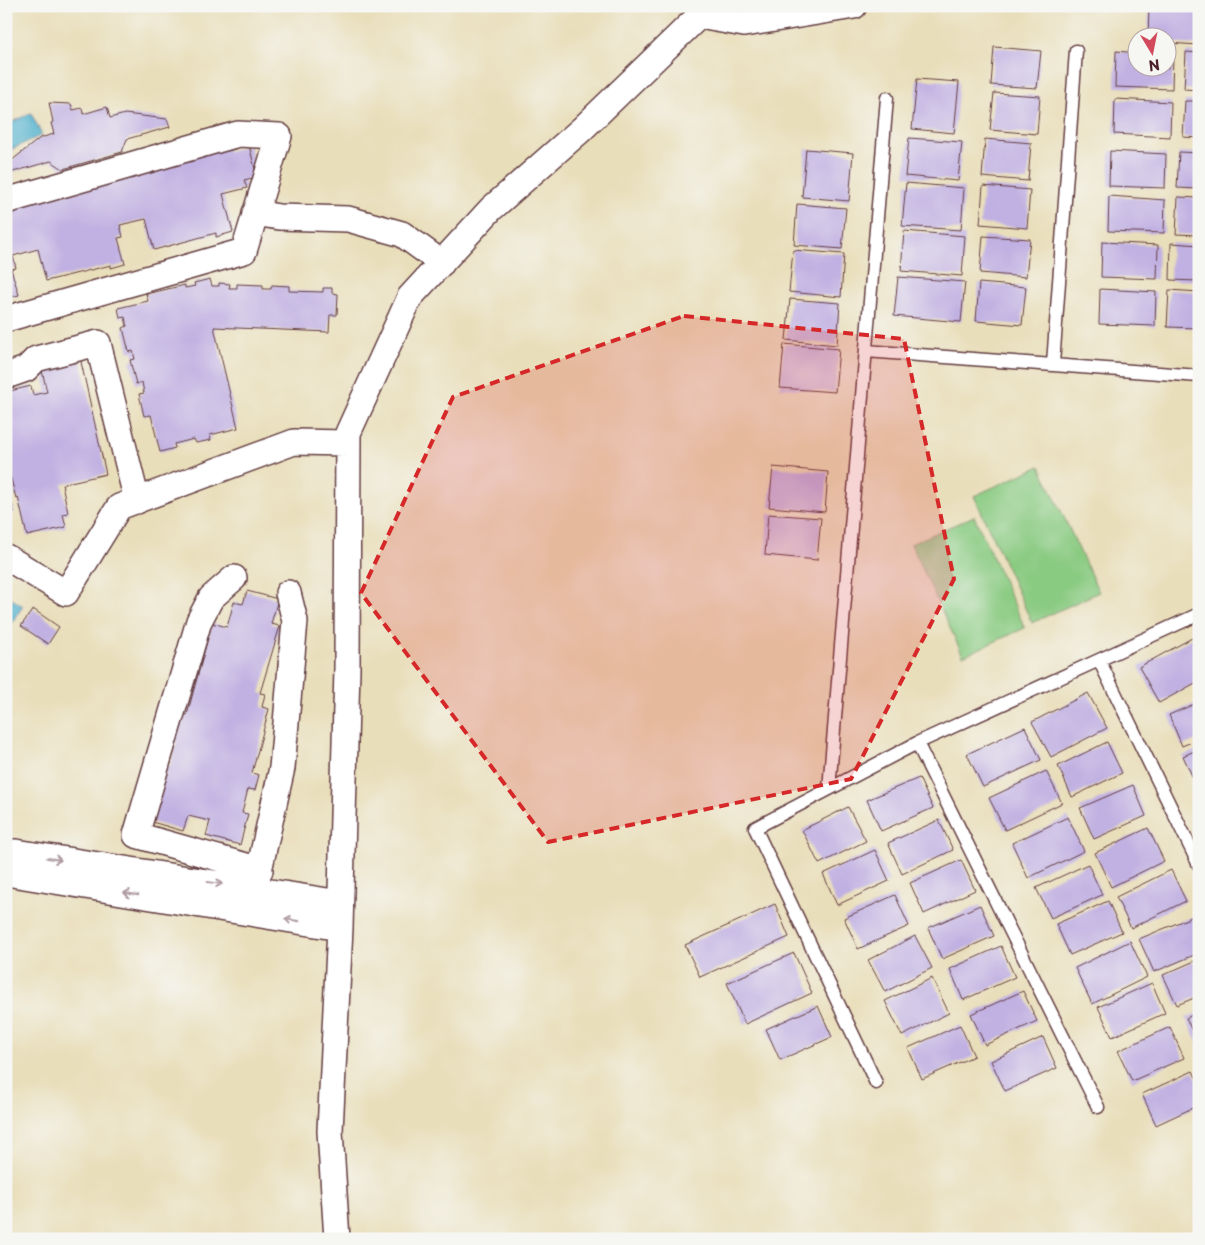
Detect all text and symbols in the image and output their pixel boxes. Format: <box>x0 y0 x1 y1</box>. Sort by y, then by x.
north arrow <box>1128 28 1178 78</box>
text: N <box>1147 54 1162 77</box>
one-way arrow <box>46 854 62 864</box>
one-way arrow <box>207 879 223 889</box>
one-way arrow <box>123 889 139 899</box>
one-way arrow <box>284 915 300 925</box>

